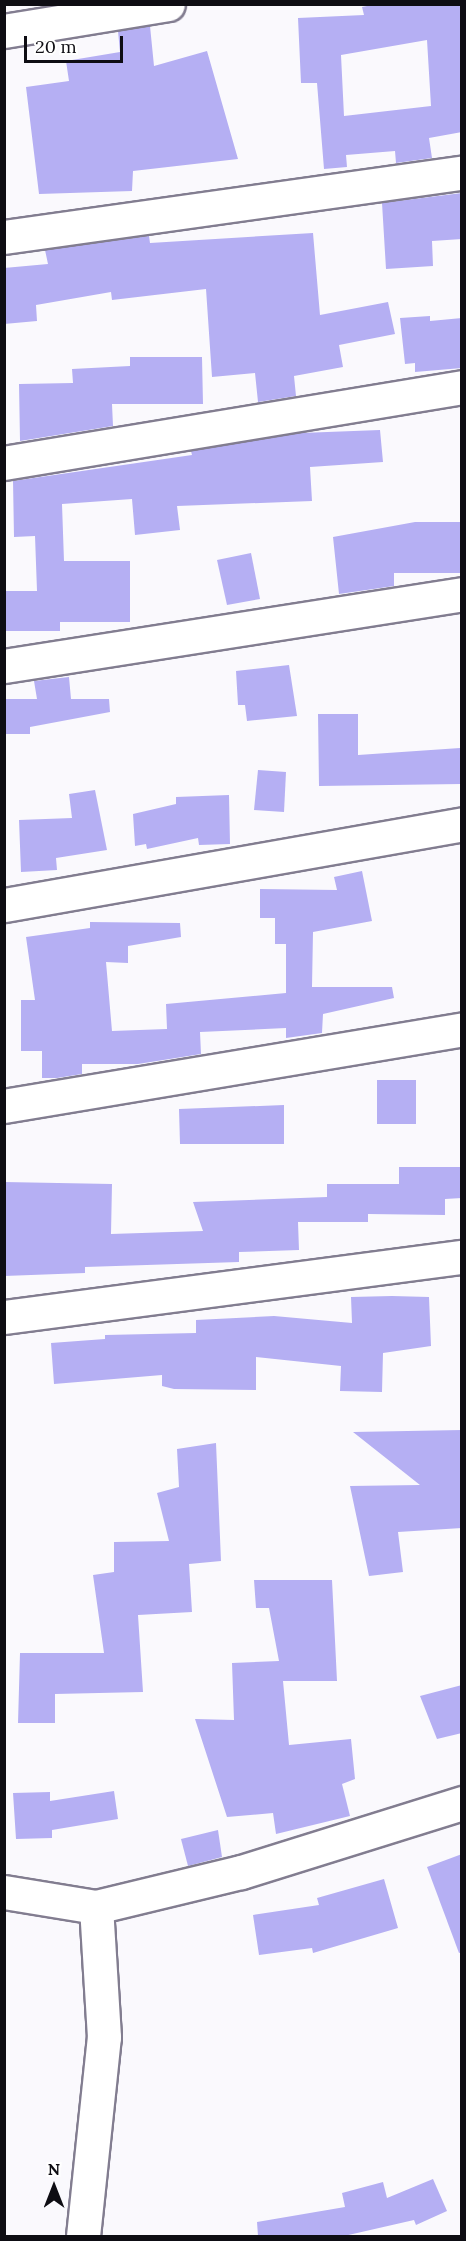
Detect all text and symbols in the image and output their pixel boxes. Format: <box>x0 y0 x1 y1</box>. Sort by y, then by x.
scale bar <box>27 24 126 62</box>
text: 20 m <box>35 35 77 58</box>
north arrow <box>24 2157 84 2217</box>
text: N <box>48 2159 60 2179</box>

